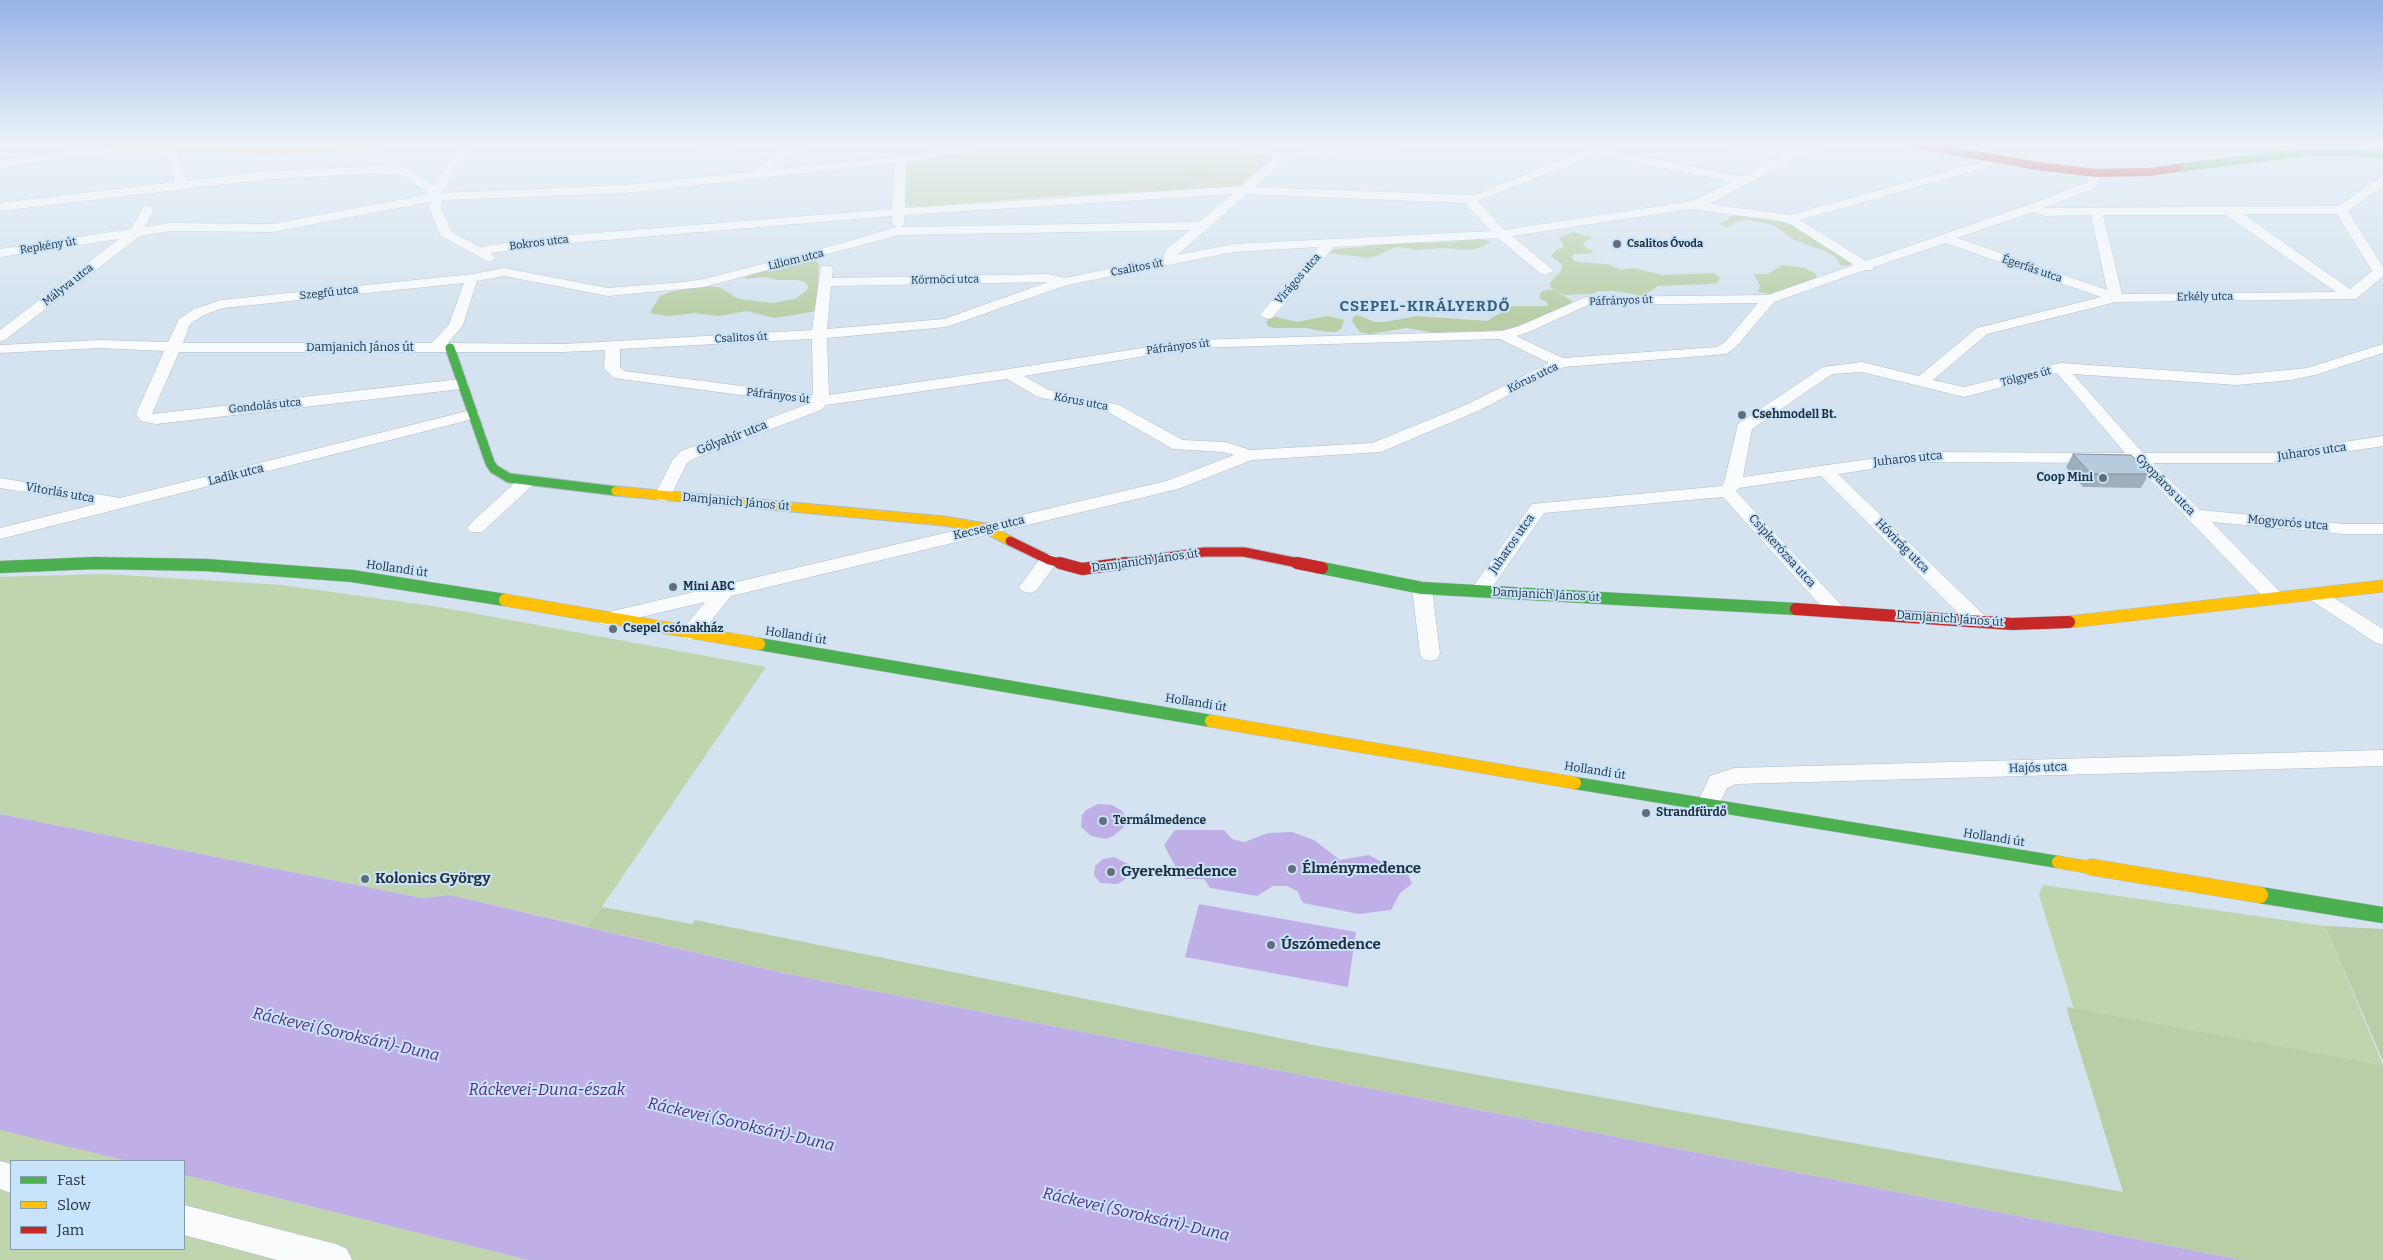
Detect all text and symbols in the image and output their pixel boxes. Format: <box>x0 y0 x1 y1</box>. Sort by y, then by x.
street label: Bokros utca <box>508 233 570 253</box>
street label: Repkény út <box>19 235 77 257</box>
place label: Csalitos Óvoda <box>1627 237 1703 251</box>
marker: Csalitos Óvoda <box>1611 238 1623 250</box>
street label: Liliom utca <box>767 247 825 273</box>
street label: Virágos utca <box>1272 251 1324 307</box>
street label: Égerfás utca <box>2000 253 2064 285</box>
street label: Csalitos út <box>1110 256 1164 280</box>
street label: Mályva utca <box>40 261 96 309</box>
street label: Körmöci utca <box>911 273 979 287</box>
street label: Szegfű utca <box>299 283 359 303</box>
street label: Erkély utca <box>2177 290 2233 304</box>
street label: Páfrányos út <box>1589 293 1653 309</box>
district label: CSEPEL-KIRÁLYERDŐ <box>1337 298 1513 316</box>
street label: Csalitos út <box>714 330 768 346</box>
street label: Páfrányos út <box>1146 337 1210 357</box>
street label: Damjanich János út <box>306 341 414 355</box>
street label: Kórus utca <box>1505 360 1561 396</box>
street label: Tölgyes út <box>2000 364 2052 390</box>
street label: Páfrányos út <box>746 386 810 406</box>
street label: Kórus utca <box>1053 390 1109 414</box>
street label: Gondolás utca <box>228 396 302 416</box>
place label: Csehmodell Bt. <box>1752 408 1837 422</box>
marker: Csehmodell Bt. <box>1736 409 1748 421</box>
street label: Gólyahír utca <box>695 418 769 458</box>
street label: Juharos utca <box>2277 440 2347 464</box>
street label: Juharos utca <box>1873 448 1943 470</box>
street label: Gyopáros utca <box>2132 451 2198 519</box>
street label: Ladik utca <box>207 461 265 489</box>
place label: Coop Mini <box>2037 471 2093 485</box>
marker: Coop Mini <box>2097 472 2109 484</box>
street label: Vitorlás utca <box>24 480 96 506</box>
street label: Damjanich János út <box>682 490 790 514</box>
street label: Juharos utca <box>1486 511 1538 577</box>
street label: Csipkerózsa utca <box>1745 511 1819 591</box>
street label: Mogyorós utca <box>2247 512 2329 534</box>
street label: Kecsege utca <box>952 513 1026 543</box>
street label: Hóvirág utca <box>1872 516 1932 576</box>
street label: Damjanich János út <box>1091 546 1199 576</box>
street label: Hollandi út <box>365 558 429 580</box>
place label: Mini ABC <box>683 580 735 594</box>
marker: Mini ABC <box>667 581 679 593</box>
street label: Damjanich János út <box>1492 585 1600 605</box>
street label: Damjanich János út <box>1896 608 2004 630</box>
place label: Csepel csónakház <box>623 622 724 636</box>
marker: Csepel csónakház <box>607 623 619 635</box>
street label: Hollandi út <box>764 624 828 648</box>
street label: Hollandi út <box>1164 691 1228 715</box>
street label: Hollandi út <box>1563 759 1627 783</box>
street label: Hajós utca <box>2009 760 2067 776</box>
place label: Strandfürdő <box>1656 806 1727 820</box>
marker: Strandfürdő <box>1640 807 1652 819</box>
place label: Termálmedence <box>1113 814 1206 828</box>
marker: Termálmedence <box>1097 815 1109 827</box>
street label: Hollandi út <box>1962 826 2026 850</box>
place label: Élménymedence <box>1302 860 1421 878</box>
place label: Gyerekmedence <box>1121 863 1237 881</box>
marker: Élménymedence <box>1286 863 1298 875</box>
marker: Gyerekmedence <box>1105 866 1117 878</box>
place label: Kolonics György <box>375 870 490 888</box>
marker: Kolonics György <box>359 873 371 885</box>
place label: Úszómedence <box>1281 936 1381 954</box>
marker: Úszómedence <box>1265 939 1277 951</box>
water label: Ráckevei (Soroksári)-Duna <box>251 1004 441 1066</box>
water label: Ráckevei-Duna-észak <box>469 1081 625 1101</box>
water label: Ráckevei (Soroksári)-Duna <box>646 1094 836 1156</box>
legend <box>10 1160 185 1250</box>
text: Fast <box>57 1171 86 1189</box>
water label: Ráckevei (Soroksári)-Duna <box>1041 1184 1231 1246</box>
text: Slow <box>57 1196 91 1214</box>
text: Jam <box>57 1221 84 1239</box>

